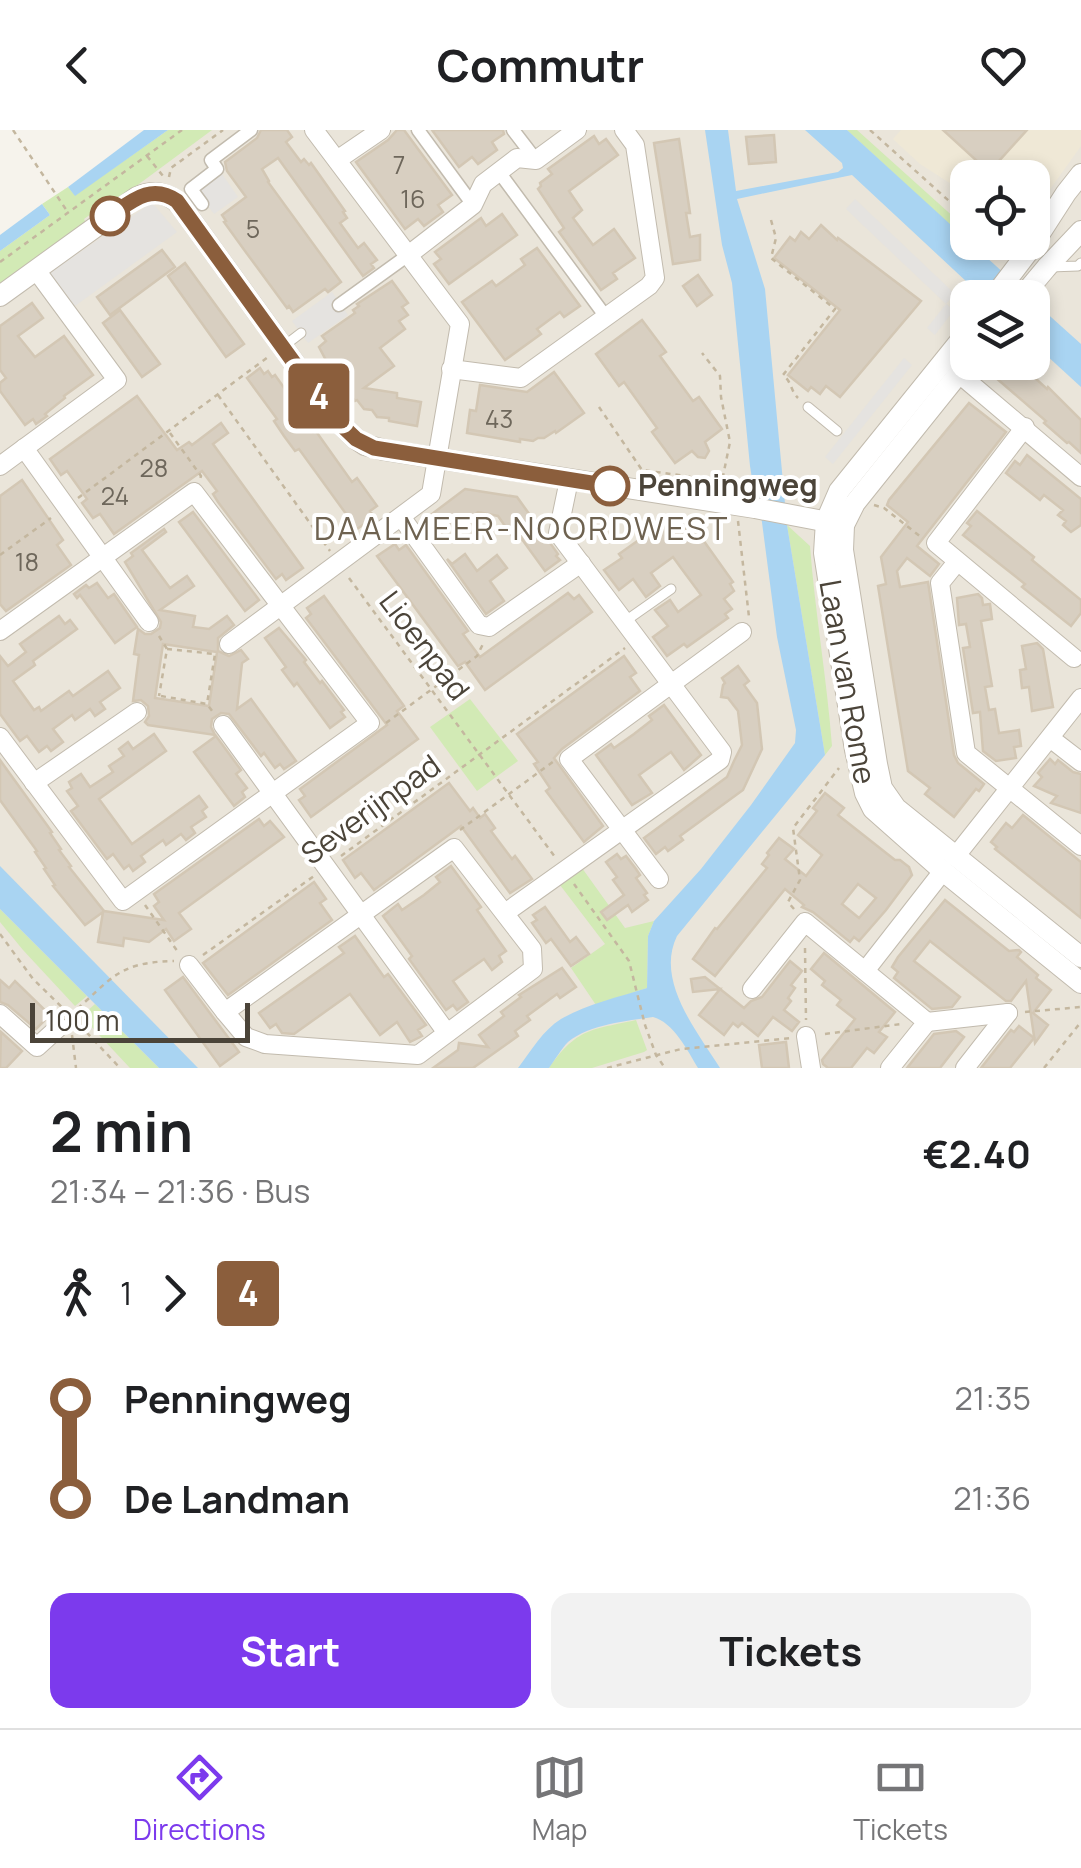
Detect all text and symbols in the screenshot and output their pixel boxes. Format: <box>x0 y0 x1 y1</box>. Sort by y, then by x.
text: Commutr <box>437 34 644 96</box>
icon: back <box>50 38 105 93</box>
icon: heart <box>976 38 1031 93</box>
house number: 7 <box>393 147 405 182</box>
map controls <box>950 160 1050 380</box>
button: locate <box>950 160 1050 260</box>
house number: 16 <box>400 181 426 216</box>
unlabelled marker <box>91 197 129 235</box>
house number: 5 <box>246 211 260 246</box>
button: layers <box>950 280 1050 380</box>
line badge: 4 <box>286 364 352 428</box>
text: 4 <box>308 372 330 420</box>
house number: 43 <box>485 401 513 436</box>
house number: 28 <box>140 450 168 485</box>
place label: Penningweg <box>638 464 818 505</box>
marker: Penningweg <box>591 467 629 505</box>
house number: 24 <box>101 478 129 513</box>
district label: DAALMEER-NOORDWEST <box>314 506 730 550</box>
house number: 18 <box>15 544 39 579</box>
street label: Laan van Rome <box>810 576 887 787</box>
street label: Lioenpad <box>371 582 480 708</box>
street label: Severijnpad <box>292 744 448 873</box>
scale bar <box>30 998 250 1043</box>
text: 100 m <box>45 1001 119 1039</box>
text: 2 min <box>50 1093 193 1169</box>
text: €2.40 <box>923 1127 1031 1179</box>
text: 21:34 – 21:36 · Bus <box>50 1169 310 1213</box>
icon: walk <box>50 1266 105 1321</box>
icon: forward <box>147 1266 202 1321</box>
text: 4 <box>237 1269 259 1317</box>
text: 1 <box>120 1271 132 1315</box>
text: Penningweg <box>124 1372 352 1424</box>
text: 21:35 <box>955 1376 1031 1420</box>
text: De Landman <box>124 1472 350 1524</box>
text: 21:36 <box>953 1476 1031 1520</box>
button: Start <box>50 1593 531 1708</box>
button: Tickets <box>551 1593 1031 1708</box>
tab: Directions <box>133 1750 266 1848</box>
tab: Map <box>532 1750 587 1848</box>
tab: Tickets <box>853 1750 948 1848</box>

